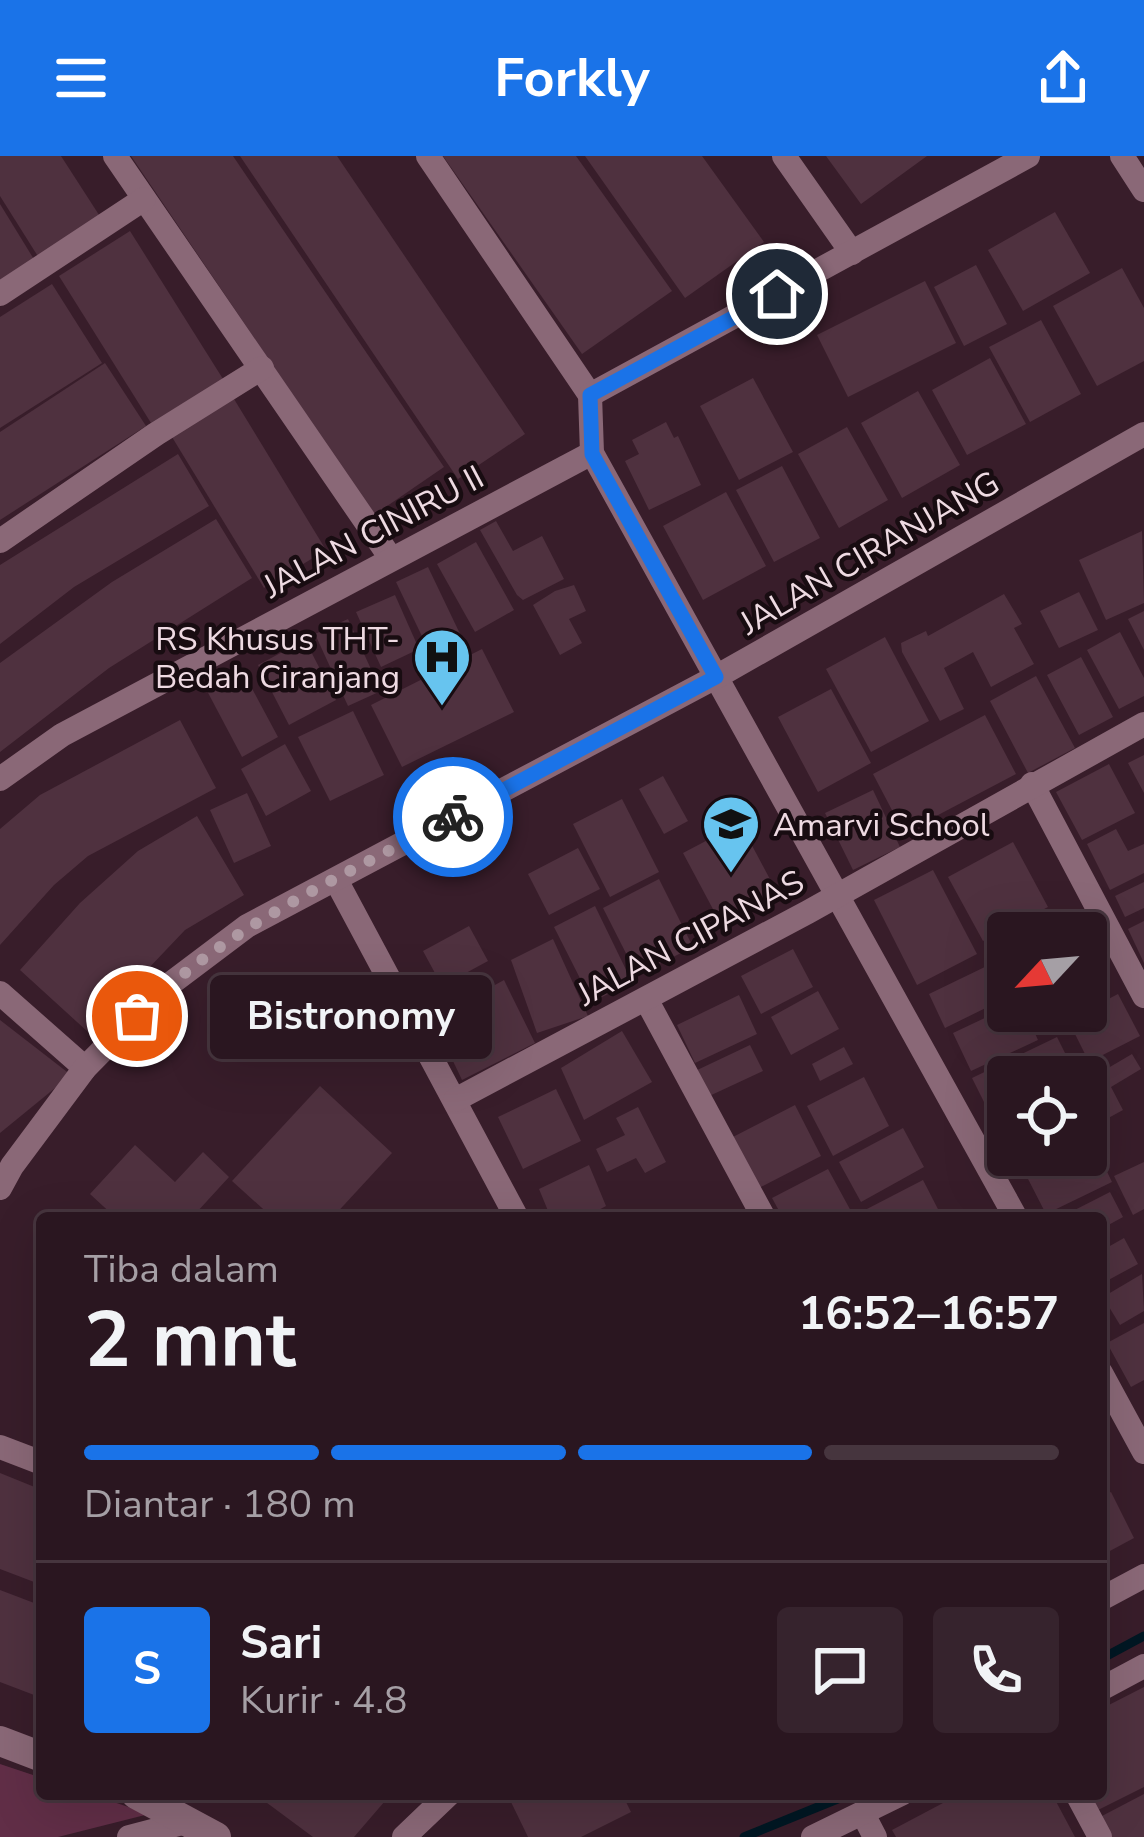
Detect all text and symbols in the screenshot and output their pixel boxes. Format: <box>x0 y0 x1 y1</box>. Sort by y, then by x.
text: Forkly <box>494 41 650 115</box>
icon: menu <box>48 45 114 111</box>
icon: share <box>1030 45 1096 111</box>
pin <box>726 243 828 345</box>
icon: home <box>744 261 810 327</box>
street label: JALAN CINIRU II <box>255 455 492 610</box>
street label: JALAN CIRANJANG <box>731 461 1008 647</box>
place label: RS Khusus THT- Bedah Ciranjang <box>155 617 400 700</box>
hospital icon: RS Khusus THT- Bedah Ciranjang <box>411 626 473 708</box>
courier <box>393 757 513 877</box>
icon: bike <box>420 784 486 850</box>
school or university icon: Amarvi School <box>700 793 762 875</box>
place label: Amarvi School <box>773 803 990 848</box>
street label: JALAN CIPANAS <box>569 860 812 1018</box>
north arrow <box>987 912 1107 1032</box>
map controls <box>987 912 1107 1176</box>
pin <box>86 965 188 1067</box>
callout: Bistronomy <box>209 974 491 1058</box>
icon: bag <box>104 983 170 1049</box>
text: Bistronomy <box>247 990 455 1043</box>
button: locate <box>987 1056 1107 1176</box>
text: Tiba dalam <box>84 1243 279 1296</box>
text: 16:52–16:57 <box>798 1284 1059 1345</box>
text: 2 mnt <box>84 1287 296 1394</box>
text: Diantar · 180 m <box>84 1478 356 1531</box>
button: chat <box>777 1607 903 1733</box>
button: phone <box>933 1607 1059 1733</box>
text: Sari <box>240 1613 322 1674</box>
text: S <box>133 1639 161 1700</box>
text: Kurir · 4.8 <box>240 1674 407 1727</box>

